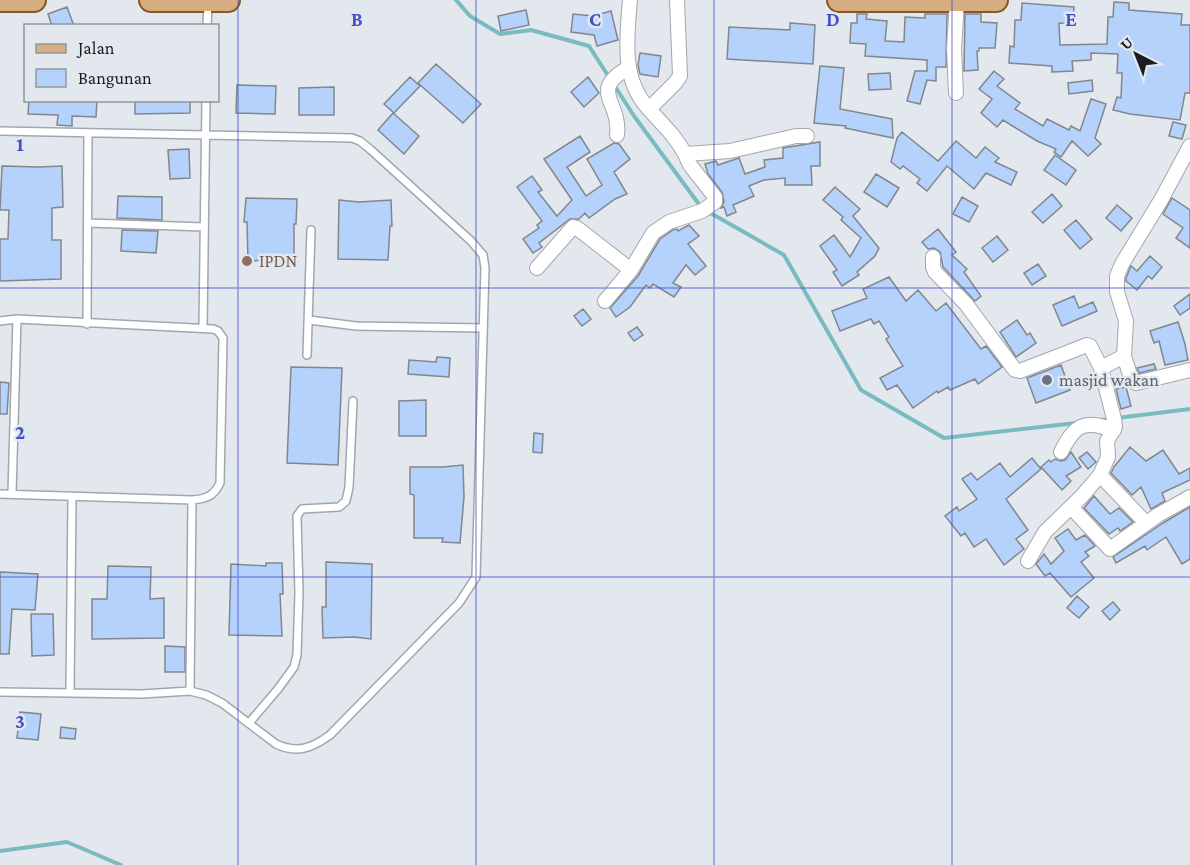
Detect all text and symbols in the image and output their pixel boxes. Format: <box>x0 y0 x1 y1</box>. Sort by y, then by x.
text: B <box>351 8 363 30</box>
text: C <box>589 8 601 30</box>
text: D <box>826 8 840 30</box>
text: E <box>1065 8 1077 30</box>
legend <box>24 24 219 102</box>
north arrow <box>1106 24 1166 84</box>
text: U <box>1117 33 1136 53</box>
text: Jalan <box>76 38 115 58</box>
text: Bangunan <box>78 68 152 88</box>
text: 1 <box>16 133 24 155</box>
place label: IPDN <box>259 251 297 271</box>
marker: IPDN <box>240 254 254 268</box>
place label: masjid wakan <box>1059 370 1159 391</box>
marker: masjid wakan <box>1040 373 1054 387</box>
text: 2 <box>15 421 25 443</box>
text: 3 <box>15 710 25 732</box>

